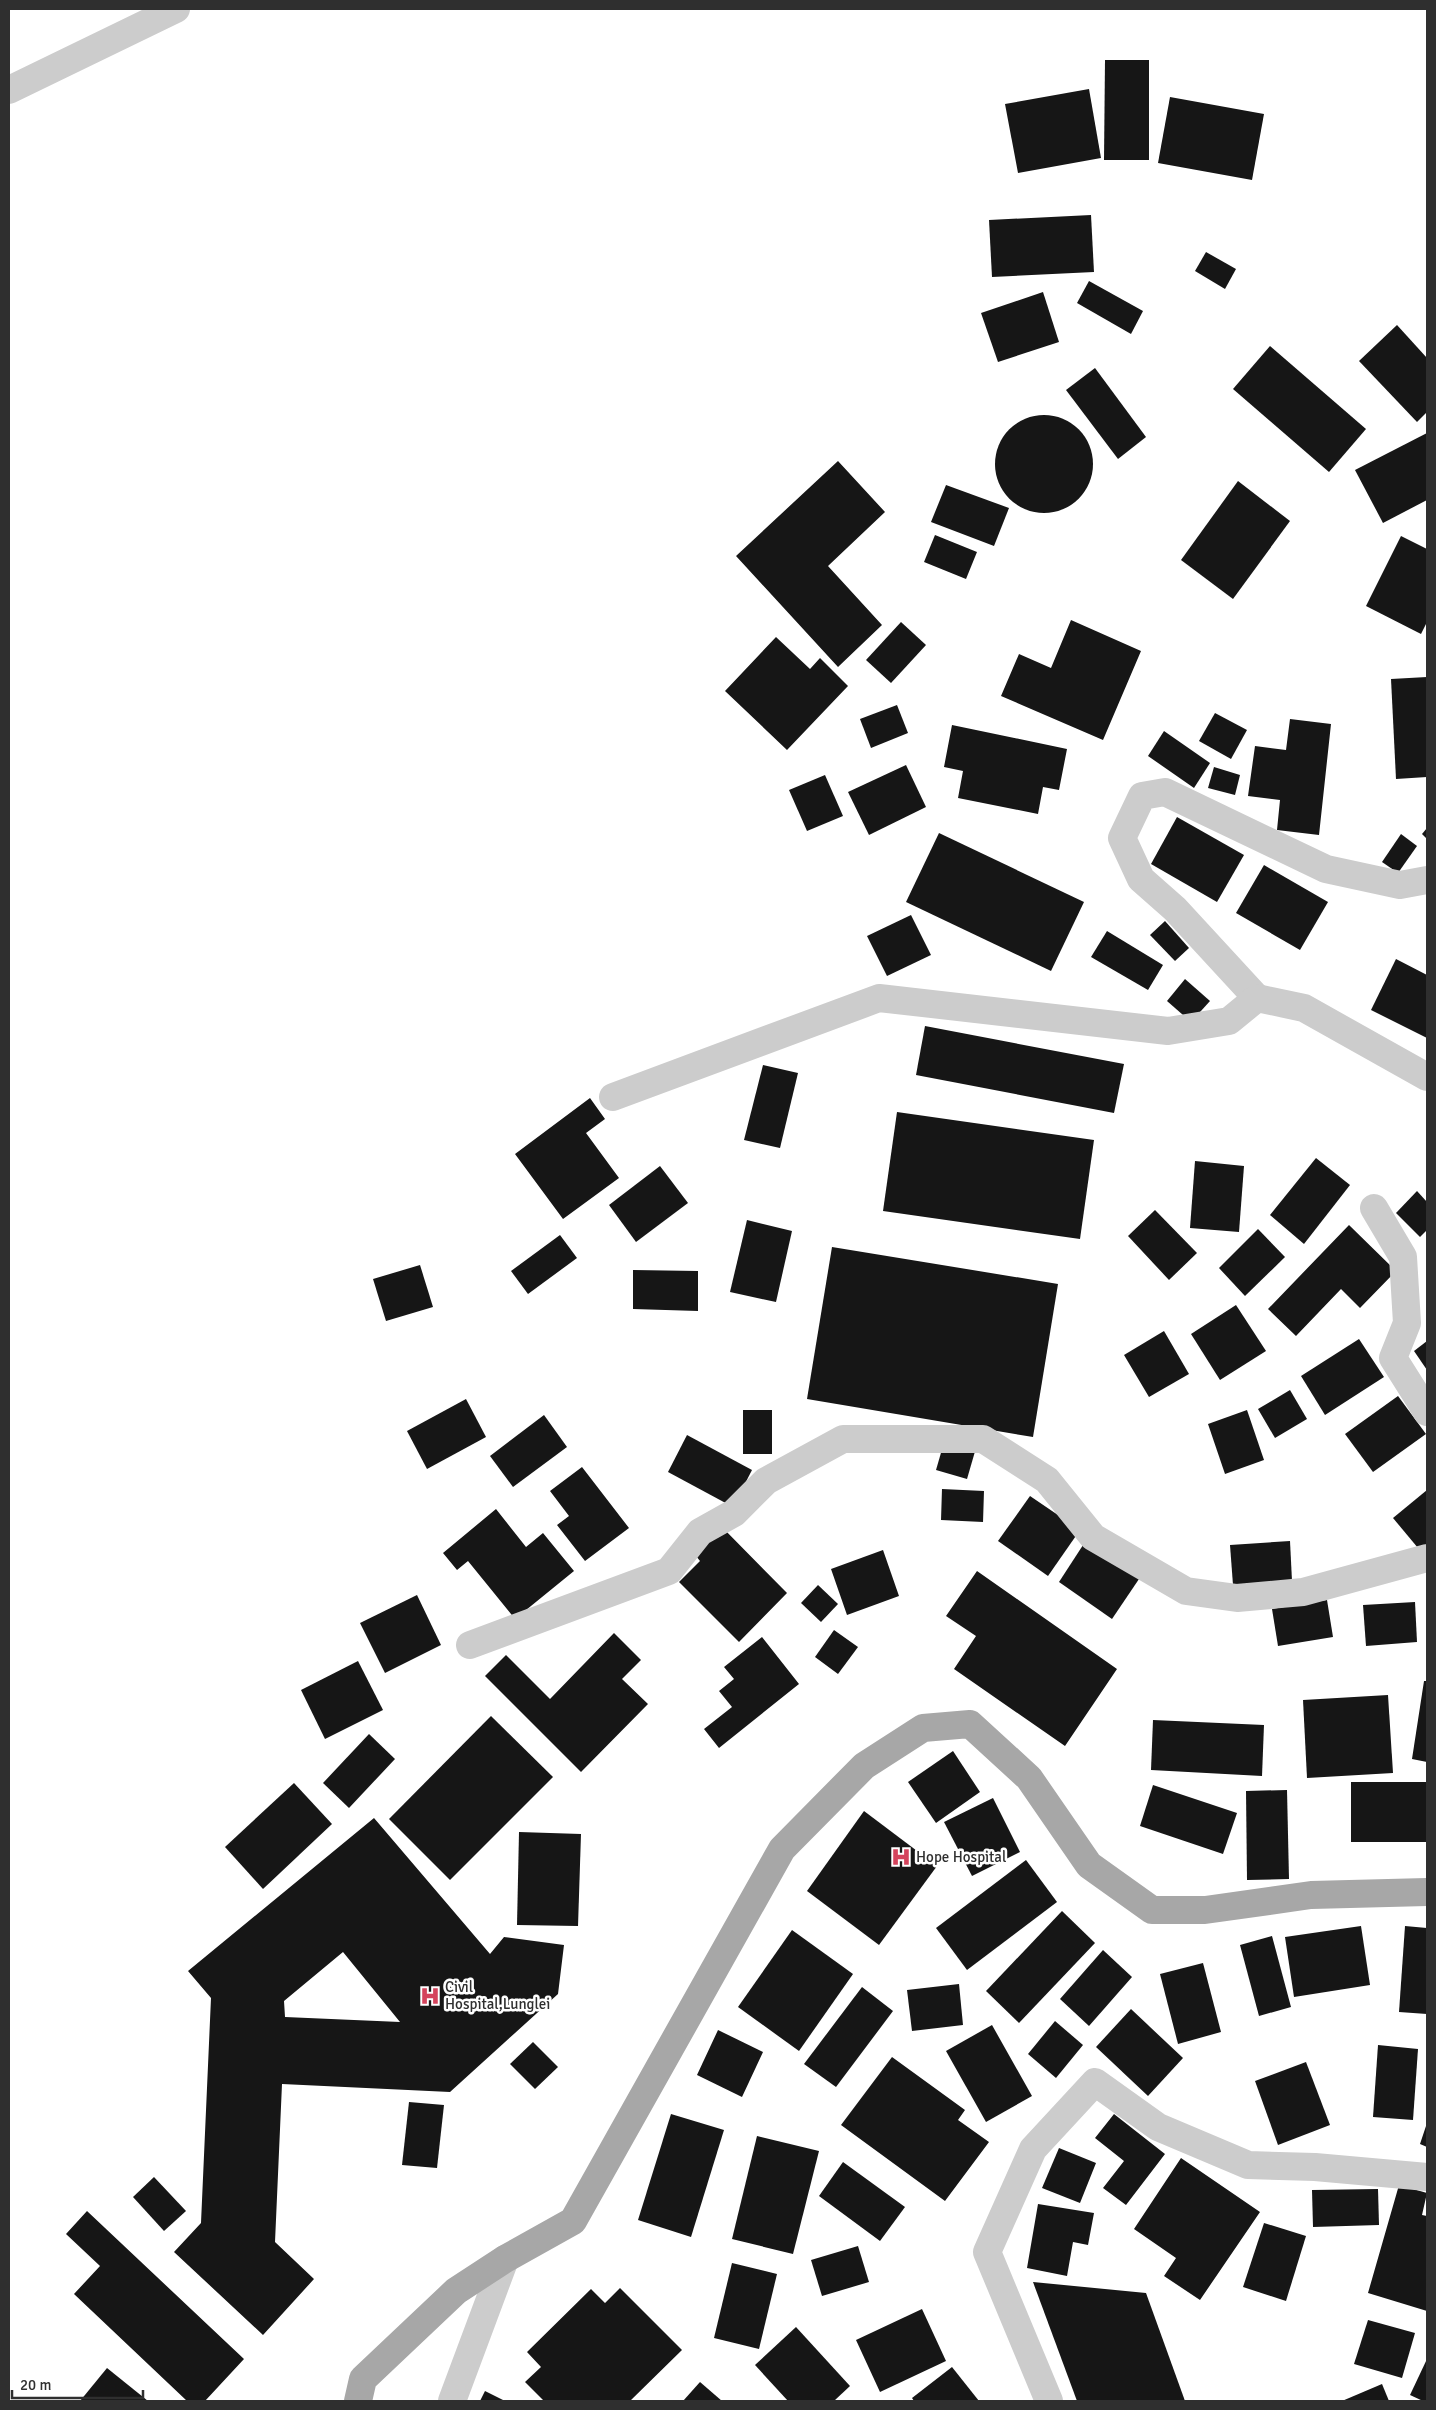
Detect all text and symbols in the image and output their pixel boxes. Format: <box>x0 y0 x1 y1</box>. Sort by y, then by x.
hospital icon: Hope Hospital <box>890 1846 912 1868</box>
place label: Hope Hospital <box>916 1848 1006 1866</box>
place label: Civil Hospital,Lunglei <box>445 1978 550 2013</box>
hospital icon: Civil Hospital,Lunglei <box>419 1985 441 2007</box>
scale bar <box>12 2368 144 2400</box>
text: 20 m <box>20 2376 51 2394</box>

